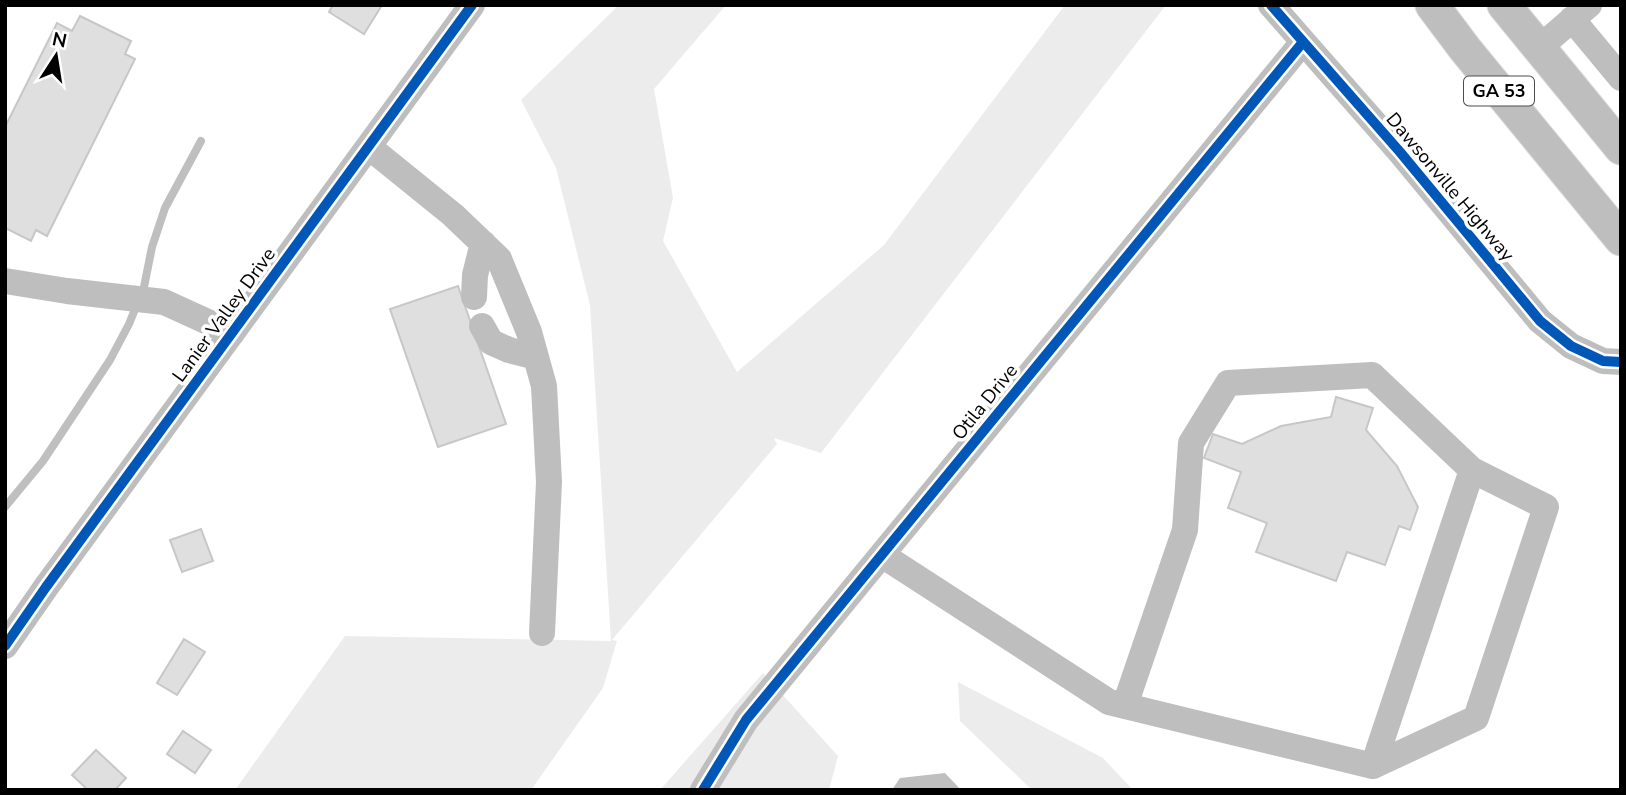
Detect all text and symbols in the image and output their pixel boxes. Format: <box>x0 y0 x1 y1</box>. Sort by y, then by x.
north arrow <box>21 21 91 91</box>
text: N <box>50 26 69 55</box>
road number: GA 53 <box>1464 76 1534 106</box>
street label: Dawsonville Highway <box>1380 107 1520 267</box>
street label: Lanier Valley Drive <box>166 243 282 387</box>
street label: Otila Drive <box>946 358 1024 446</box>

